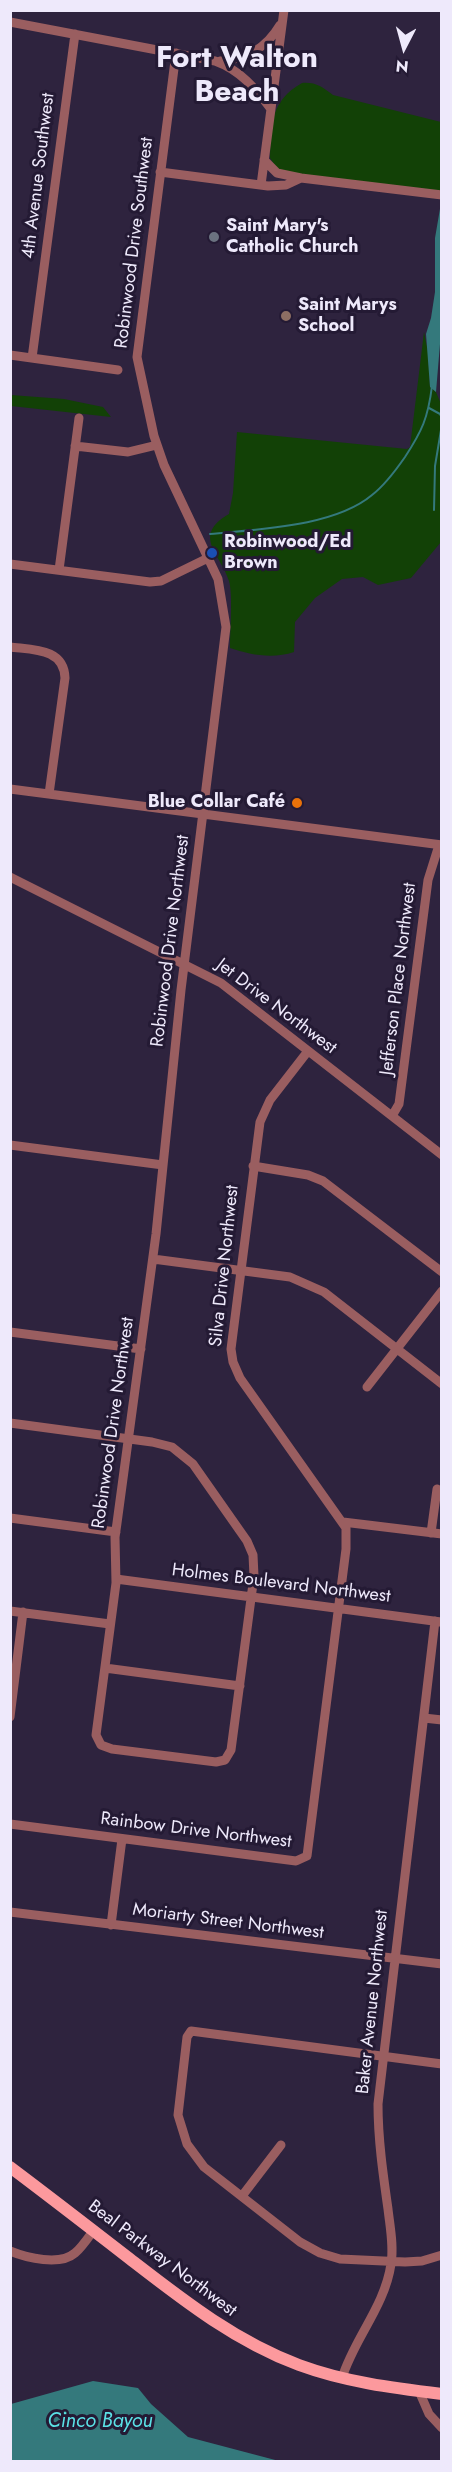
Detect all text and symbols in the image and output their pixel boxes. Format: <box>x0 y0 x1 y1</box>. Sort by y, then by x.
north arrow <box>374 18 434 78</box>
district label: Fort Walton Beach <box>156 42 318 112</box>
text: N <box>395 54 410 79</box>
street label: 4th Avenue Southwest <box>18 92 60 260</box>
street label: Robinwood Drive Southwest <box>111 136 159 350</box>
place label: Saint Mary's Catholic Church <box>226 216 358 258</box>
marker: Saint Mary's Catholic Church <box>207 230 221 244</box>
place label: Saint Marys School <box>298 295 397 338</box>
marker: Saint Marys School <box>279 309 293 323</box>
place label: Robinwood/Ed Brown <box>224 532 351 574</box>
marker: Robinwood/Ed Brown <box>205 546 219 560</box>
place label: Blue Collar Café <box>148 792 285 814</box>
marker: Blue Collar Café <box>290 796 304 810</box>
street label: Robinwood Drive Northwest <box>147 834 195 1048</box>
street label: Jefferson Place Northwest <box>376 882 422 1076</box>
street label: Jet Drive Northwest <box>212 955 340 1059</box>
street label: Silva Drive Northwest <box>206 1184 244 1348</box>
street label: Robinwood Drive Northwest <box>88 1316 140 1530</box>
street label: Holmes Boulevard Northwest <box>170 1560 392 1608</box>
street label: Rainbow Drive Northwest <box>99 1809 293 1853</box>
street label: Moriarty Street Northwest <box>131 1900 325 1944</box>
street label: Baker Avenue Northwest <box>353 1909 393 2095</box>
street label: Beal Parkway Northwest <box>83 2196 241 2322</box>
water label: Cinco Bayou <box>47 2410 153 2434</box>

